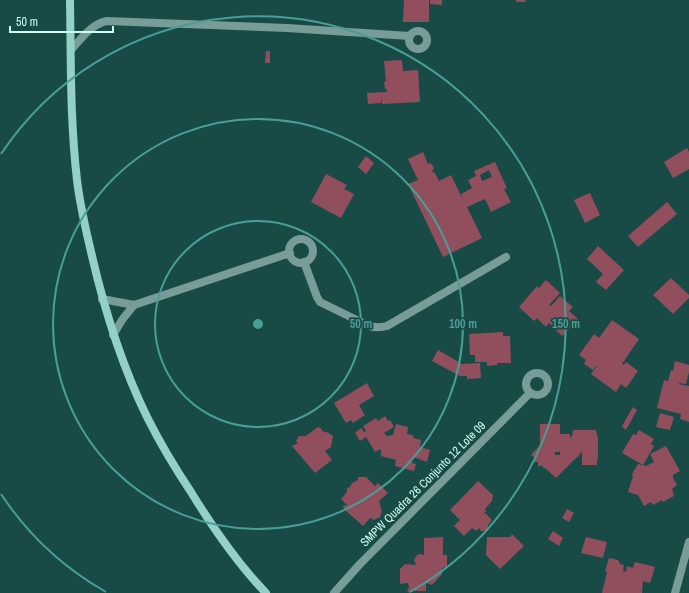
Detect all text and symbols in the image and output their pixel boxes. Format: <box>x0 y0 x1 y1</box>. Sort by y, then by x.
scale bar <box>10 8 113 34</box>
text: 50 m <box>16 14 38 30</box>
text: 50 m <box>350 316 372 332</box>
text: 100 m <box>449 316 477 332</box>
text: 150 m <box>552 316 580 332</box>
centre of rings <box>251 317 265 331</box>
street label: SMPW Quadra 26 Conjunto 12 Lote 09 <box>357 418 489 550</box>

